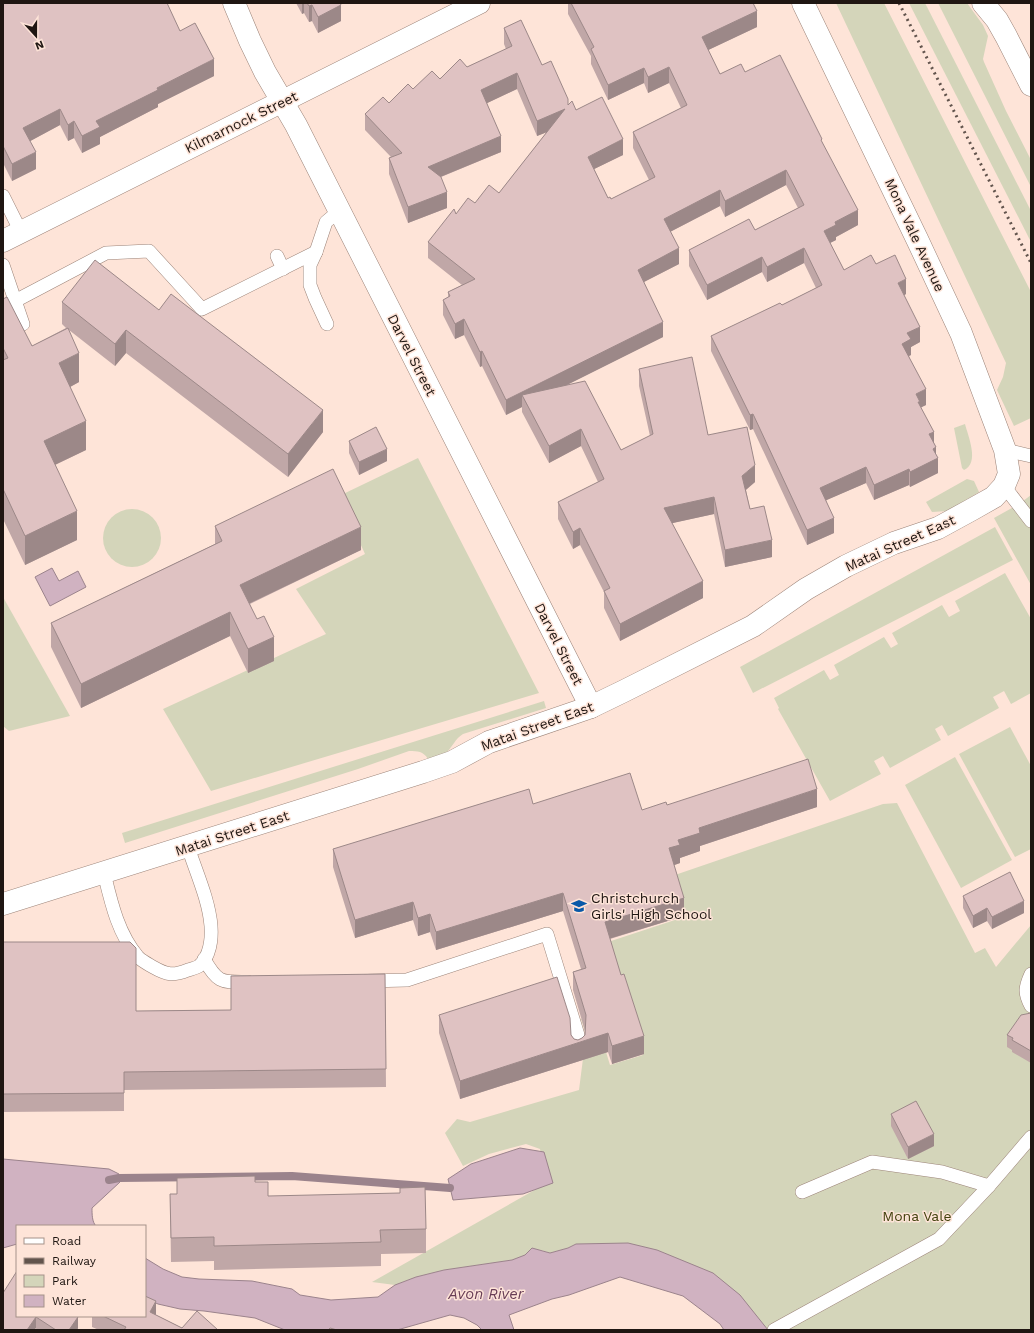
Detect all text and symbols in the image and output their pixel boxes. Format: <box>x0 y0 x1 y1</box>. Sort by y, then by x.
north arrow <box>16 16 56 56</box>
text: N <box>33 37 46 52</box>
street label: Kilmarnock Street <box>182 88 300 156</box>
street label: Mona Vale Avenue <box>882 176 948 294</box>
street label: Darvel Street <box>384 311 440 399</box>
street label: Matai Street East <box>842 511 958 574</box>
street label: Darvel Street <box>531 600 587 688</box>
street label: Matai Street East <box>478 698 596 754</box>
street label: Matai Street East <box>173 807 291 859</box>
place label: Christchurch Girls' High School <box>591 890 712 922</box>
school or university icon: Christchurch Girls' High School <box>570 897 588 915</box>
park label: Mona Vale <box>882 1208 952 1224</box>
legend <box>16 1225 146 1317</box>
text: Road <box>52 1234 81 1248</box>
text: Railway <box>52 1254 97 1268</box>
text: Park <box>52 1274 78 1288</box>
water label: Avon River <box>447 1285 525 1303</box>
text: Water <box>52 1294 87 1308</box>

